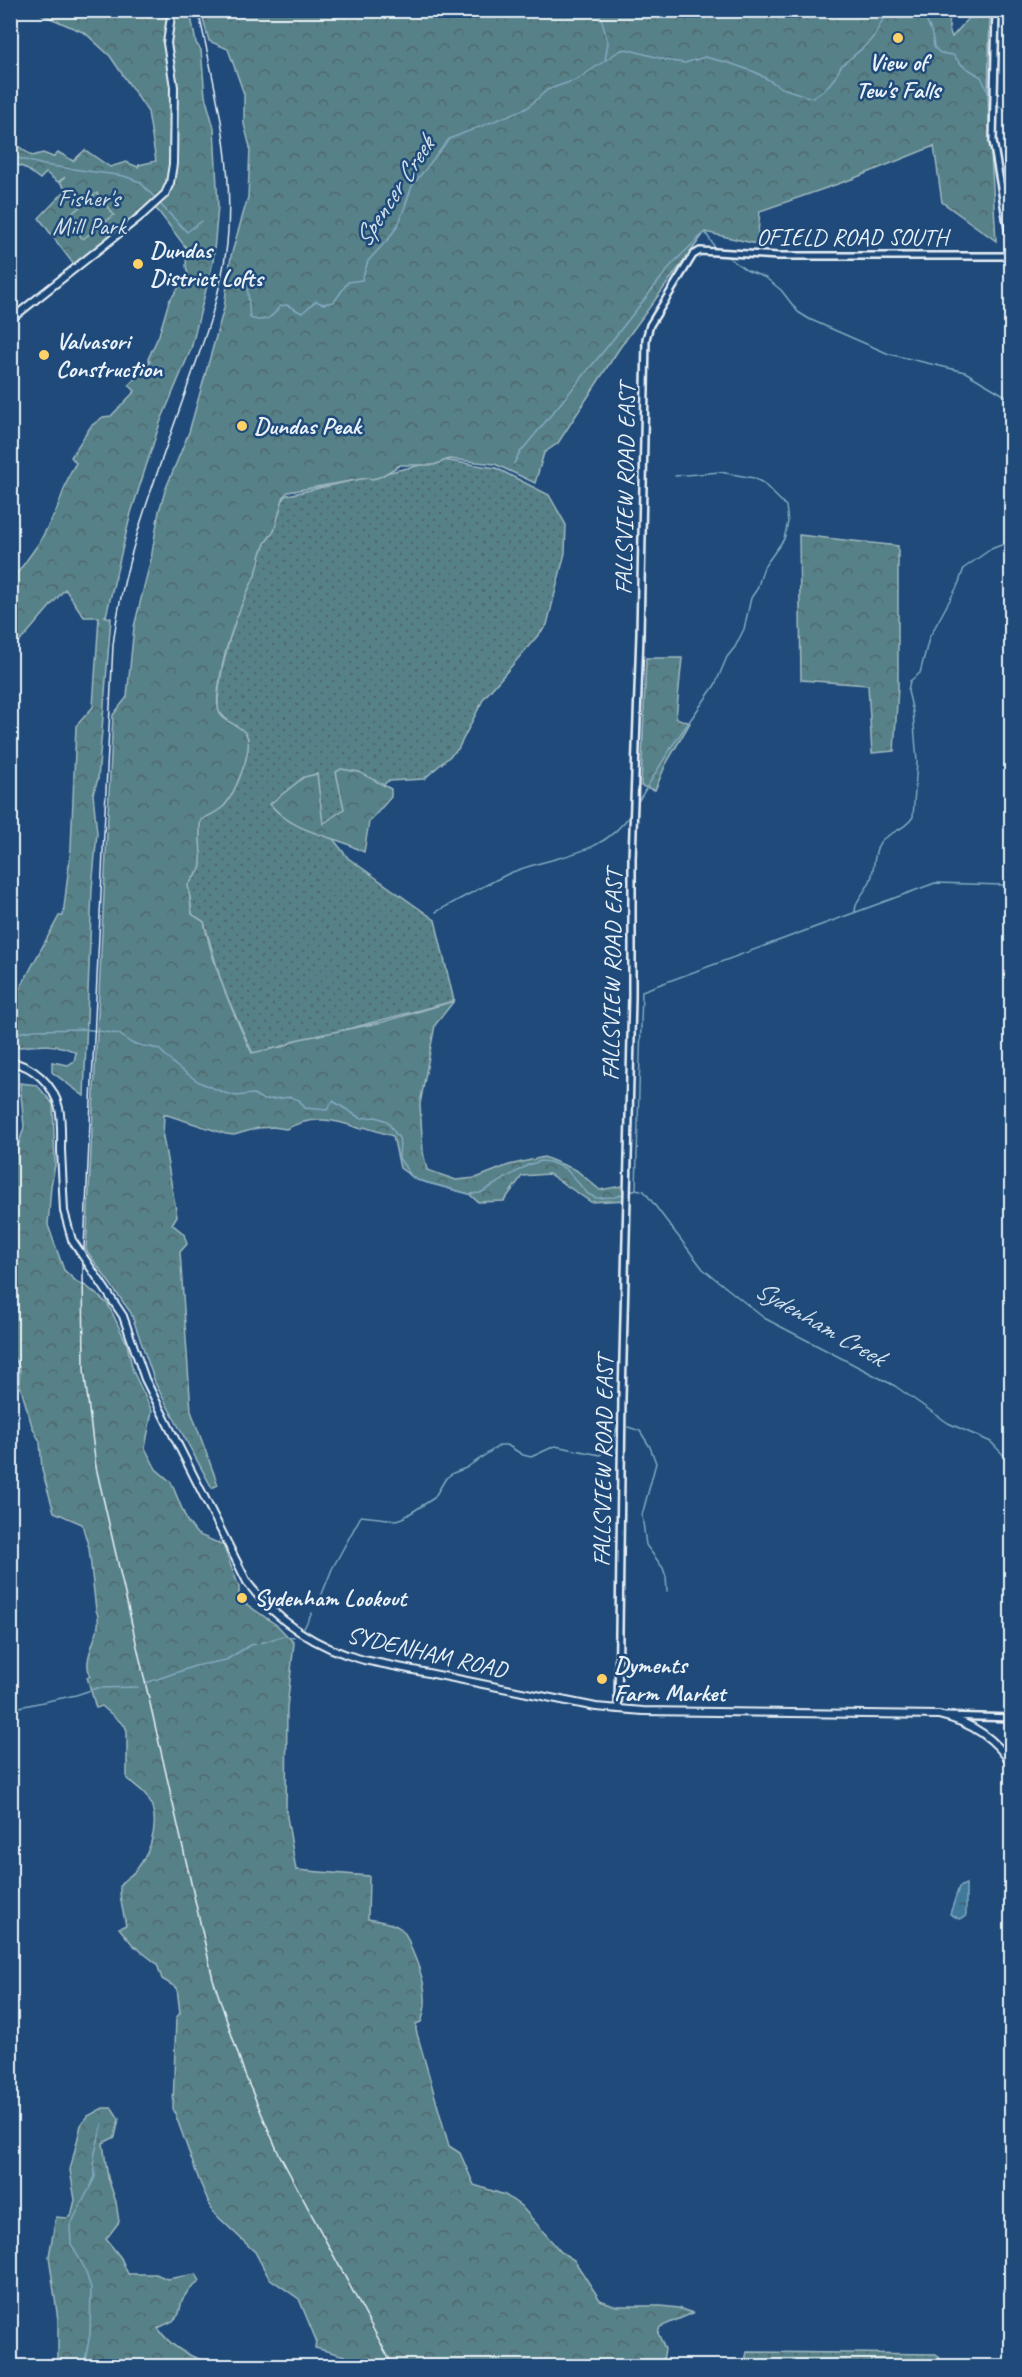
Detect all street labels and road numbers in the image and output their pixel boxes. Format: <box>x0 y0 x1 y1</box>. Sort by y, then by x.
street label: OFIELD ROAD SOUTH <box>756 222 951 252</box>
street label: FALLSVIEW ROAD EAST <box>608 378 642 595</box>
street label: FALLSVIEW ROAD EAST <box>595 864 629 1081</box>
street label: FALLSVIEW ROAD EAST <box>586 1350 620 1567</box>
street label: SYDENHAM ROAD <box>344 1619 512 1685</box>

